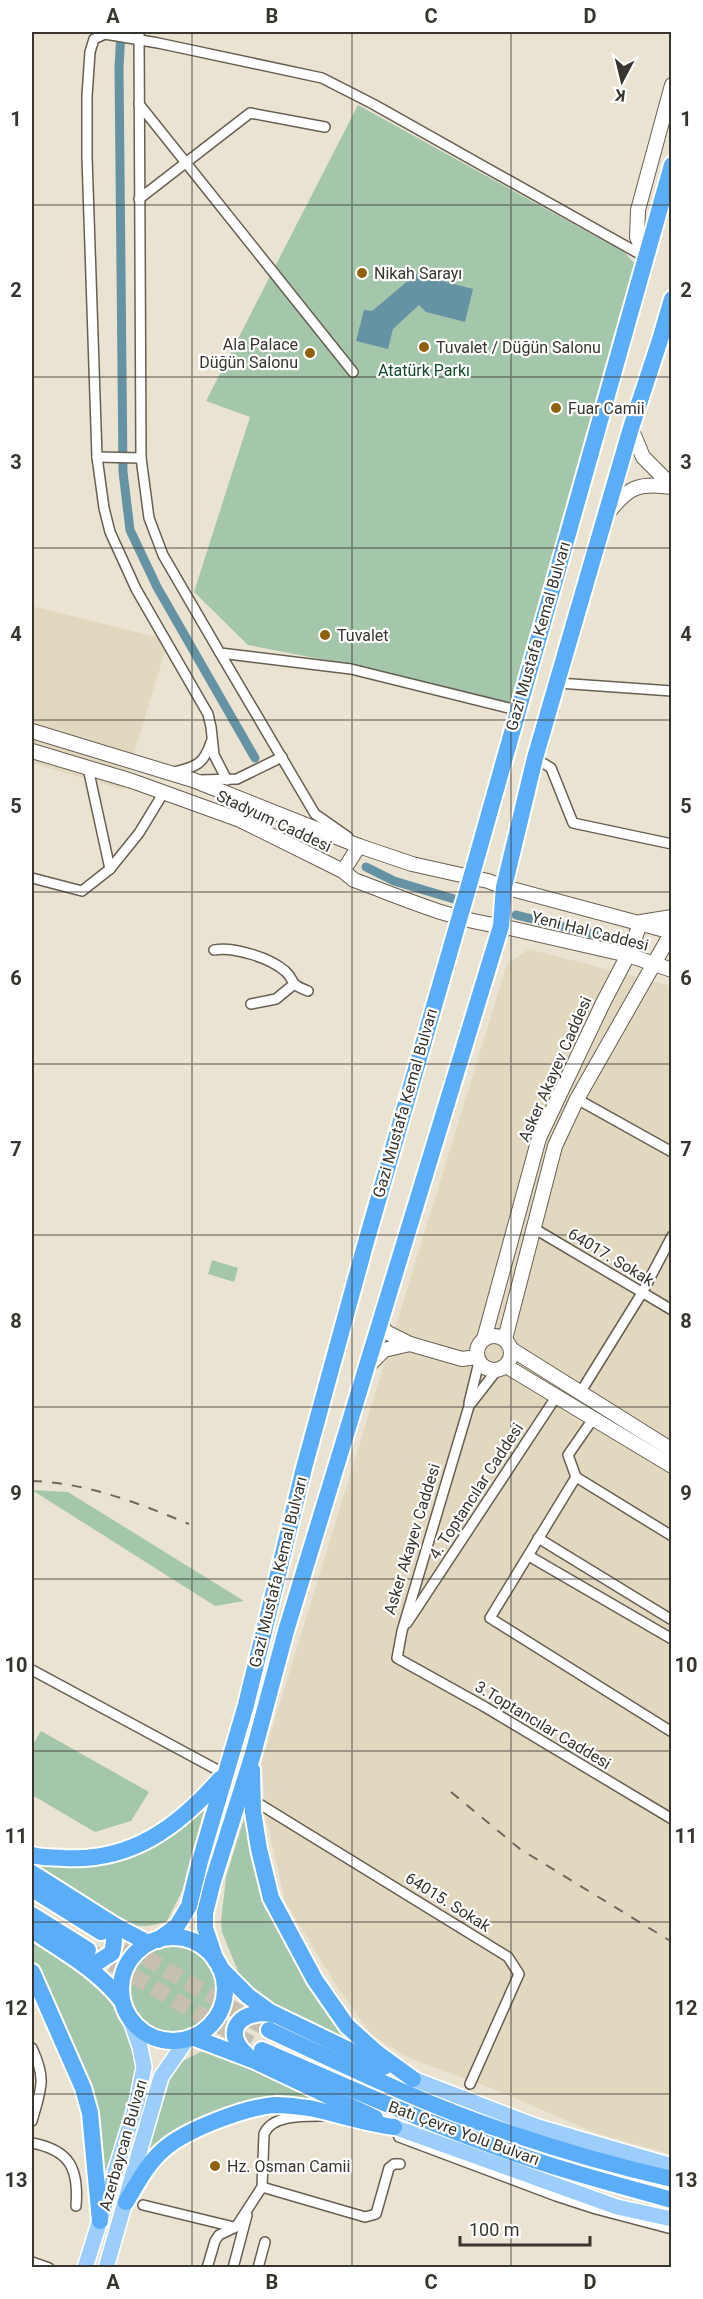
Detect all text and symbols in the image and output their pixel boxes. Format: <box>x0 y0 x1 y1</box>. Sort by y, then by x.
text: A <box>106 4 120 28</box>
text: B <box>266 4 278 28</box>
text: C <box>424 4 438 28</box>
text: D <box>584 4 597 28</box>
north arrow <box>592 51 652 111</box>
text: K <box>613 85 626 105</box>
text: 1 <box>10 107 22 131</box>
text: 1 <box>680 107 692 131</box>
place label: Nikah Sarayı <box>374 264 462 283</box>
marker: Nikah Sarayı <box>355 266 369 280</box>
text: 2 <box>10 278 22 302</box>
text: 2 <box>680 278 692 302</box>
place label: Ala Palace Düğün Salonu <box>199 335 298 372</box>
place label: Tuvalet / Düğün Salonu <box>436 338 601 357</box>
marker: Tuvalet / Düğün Salonu <box>417 340 431 354</box>
marker: Ala Palace Düğün Salonu <box>303 346 317 360</box>
park label: Atatürk Parkı <box>378 361 470 380</box>
place label: Fuar Camii <box>568 399 645 418</box>
marker: Fuar Camii <box>549 401 563 415</box>
text: 3 <box>10 450 22 474</box>
text: 3 <box>680 450 692 474</box>
street label: Gazi Mustafa Kemal Bulvarı <box>502 539 574 733</box>
text: 4 <box>10 622 22 646</box>
text: 4 <box>680 622 692 646</box>
place label: Tuvalet <box>337 626 389 645</box>
marker: Tuvalet <box>318 628 332 642</box>
street label: Stadyum Caddesi <box>213 786 335 856</box>
text: 5 <box>10 794 22 818</box>
text: 5 <box>680 794 692 818</box>
street label: Yeni Hal Caddesi <box>529 907 651 955</box>
text: 6 <box>10 966 22 990</box>
text: 6 <box>680 966 692 990</box>
street label: Asker Akayev Caddesi <box>514 993 596 1145</box>
street label: Gazi Mustafa Kemal Bulvarı <box>369 1006 441 1200</box>
text: 7 <box>10 1137 22 1161</box>
text: 7 <box>680 1137 692 1161</box>
street label: 64017. Sokak <box>565 1224 658 1291</box>
text: 8 <box>10 1309 22 1333</box>
text: 8 <box>680 1309 692 1333</box>
street label: 4. Toptancılar Caddesi <box>425 1419 527 1563</box>
street label: Asker Akayev Caddesi <box>380 1461 444 1617</box>
street label: Gazi Mustafa Kemal Bulvarı <box>245 1475 311 1669</box>
text: 9 <box>10 1481 22 1505</box>
text: 9 <box>680 1481 692 1505</box>
text: 10 <box>5 1653 27 1677</box>
text: 10 <box>675 1653 697 1677</box>
street label: 3.Toptancılar Caddesi <box>472 1677 614 1773</box>
text: 11 <box>5 1824 27 1848</box>
text: 11 <box>675 1824 697 1848</box>
street label: 64015. Sokak <box>402 1868 495 1936</box>
text: 12 <box>5 1996 27 2020</box>
text: 12 <box>675 1996 697 2020</box>
street label: Azerbaycan Bulvarı <box>95 2077 151 2213</box>
street label: Batı Çevre Yolu Bulvarı <box>386 2097 542 2169</box>
place label: Hz. Osman Camii <box>227 2157 350 2176</box>
marker: Hz. Osman Camii <box>208 2159 222 2173</box>
text: 13 <box>5 2168 27 2192</box>
text: 13 <box>675 2168 697 2192</box>
scale bar <box>460 2209 590 2247</box>
text: 100 m <box>469 2219 520 2240</box>
text: A <box>106 2270 120 2294</box>
text: B <box>266 2270 278 2294</box>
text: C <box>424 2270 438 2294</box>
text: D <box>584 2270 597 2294</box>

